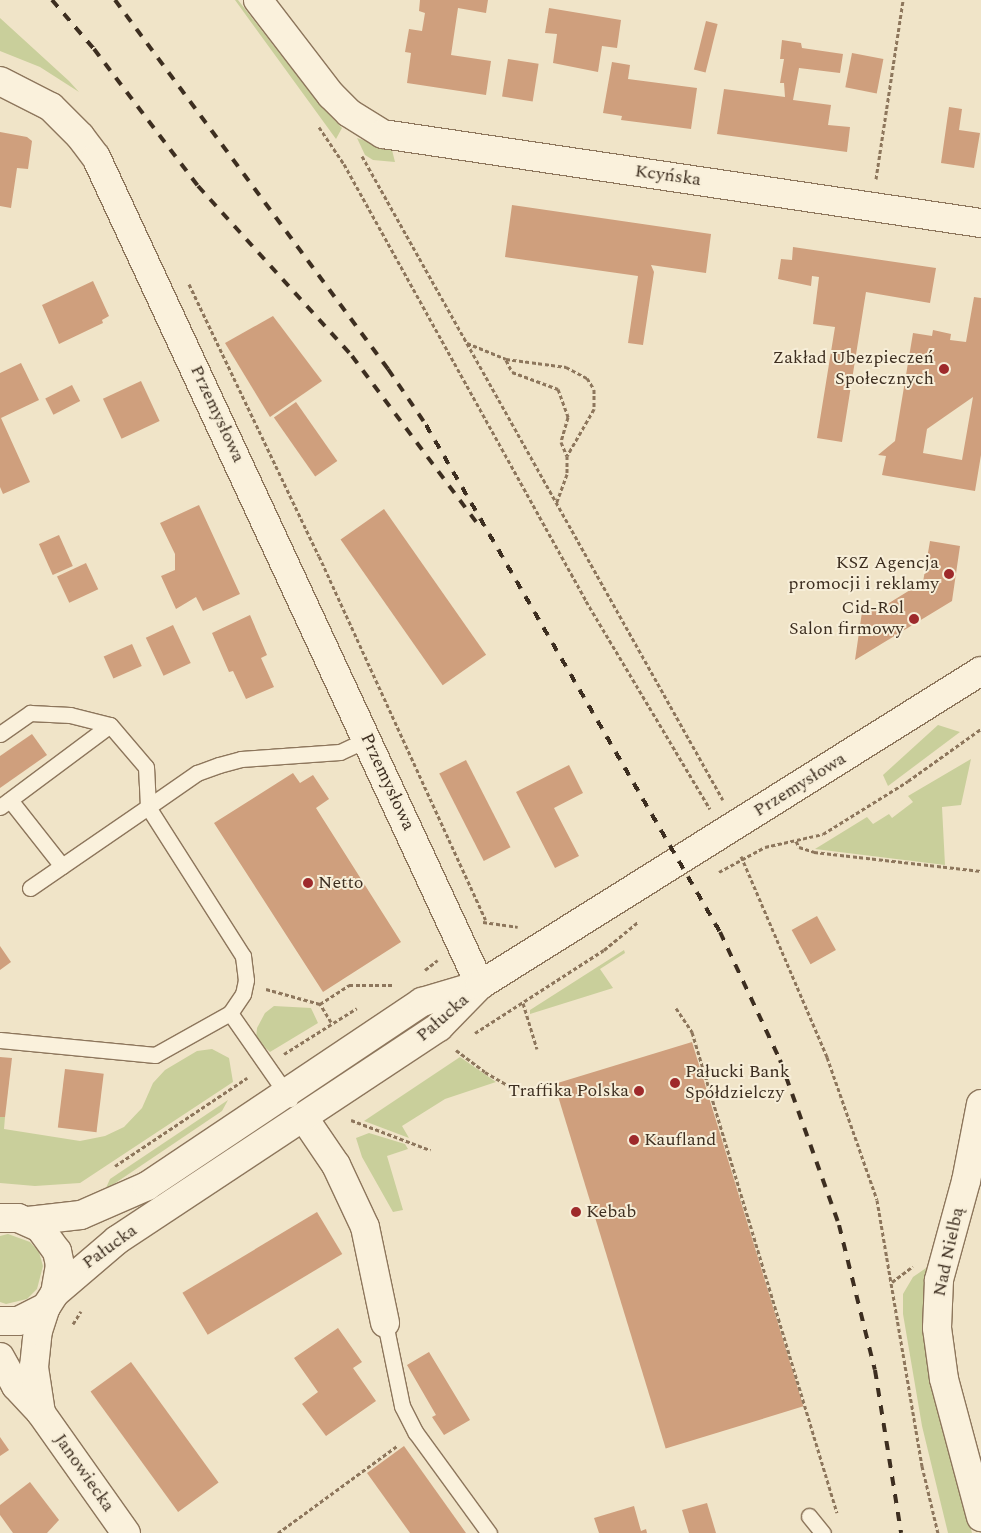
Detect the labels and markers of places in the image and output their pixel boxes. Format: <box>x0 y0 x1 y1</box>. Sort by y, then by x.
place label: Zakład Ubezpieczeń Społecznych <box>773 348 934 390</box>
marker: Zakład Ubezpieczeń Społecznych <box>938 363 950 375</box>
place label: KSZ Agencja promocji i reklamy <box>788 553 939 596</box>
marker: KSZ Agencja promocji i reklamy <box>943 568 955 580</box>
place label: Cid-Rol Salon firmowy <box>789 598 904 640</box>
marker: Cid-Rol Salon firmowy <box>908 613 920 625</box>
place label: Netto <box>318 872 364 894</box>
marker: Netto <box>302 877 314 889</box>
place label: Pałucki Bank Spółdzielczy <box>685 1062 790 1104</box>
marker: Pałucki Bank Spółdzielczy <box>669 1077 681 1089</box>
place label: Traffika Polska <box>508 1080 629 1102</box>
marker: Traffika Polska <box>633 1085 645 1097</box>
place label: Kaufland <box>644 1129 716 1151</box>
marker: Kaufland <box>628 1134 640 1146</box>
place label: Kebab <box>586 1201 636 1223</box>
marker: Kebab <box>570 1206 582 1218</box>

